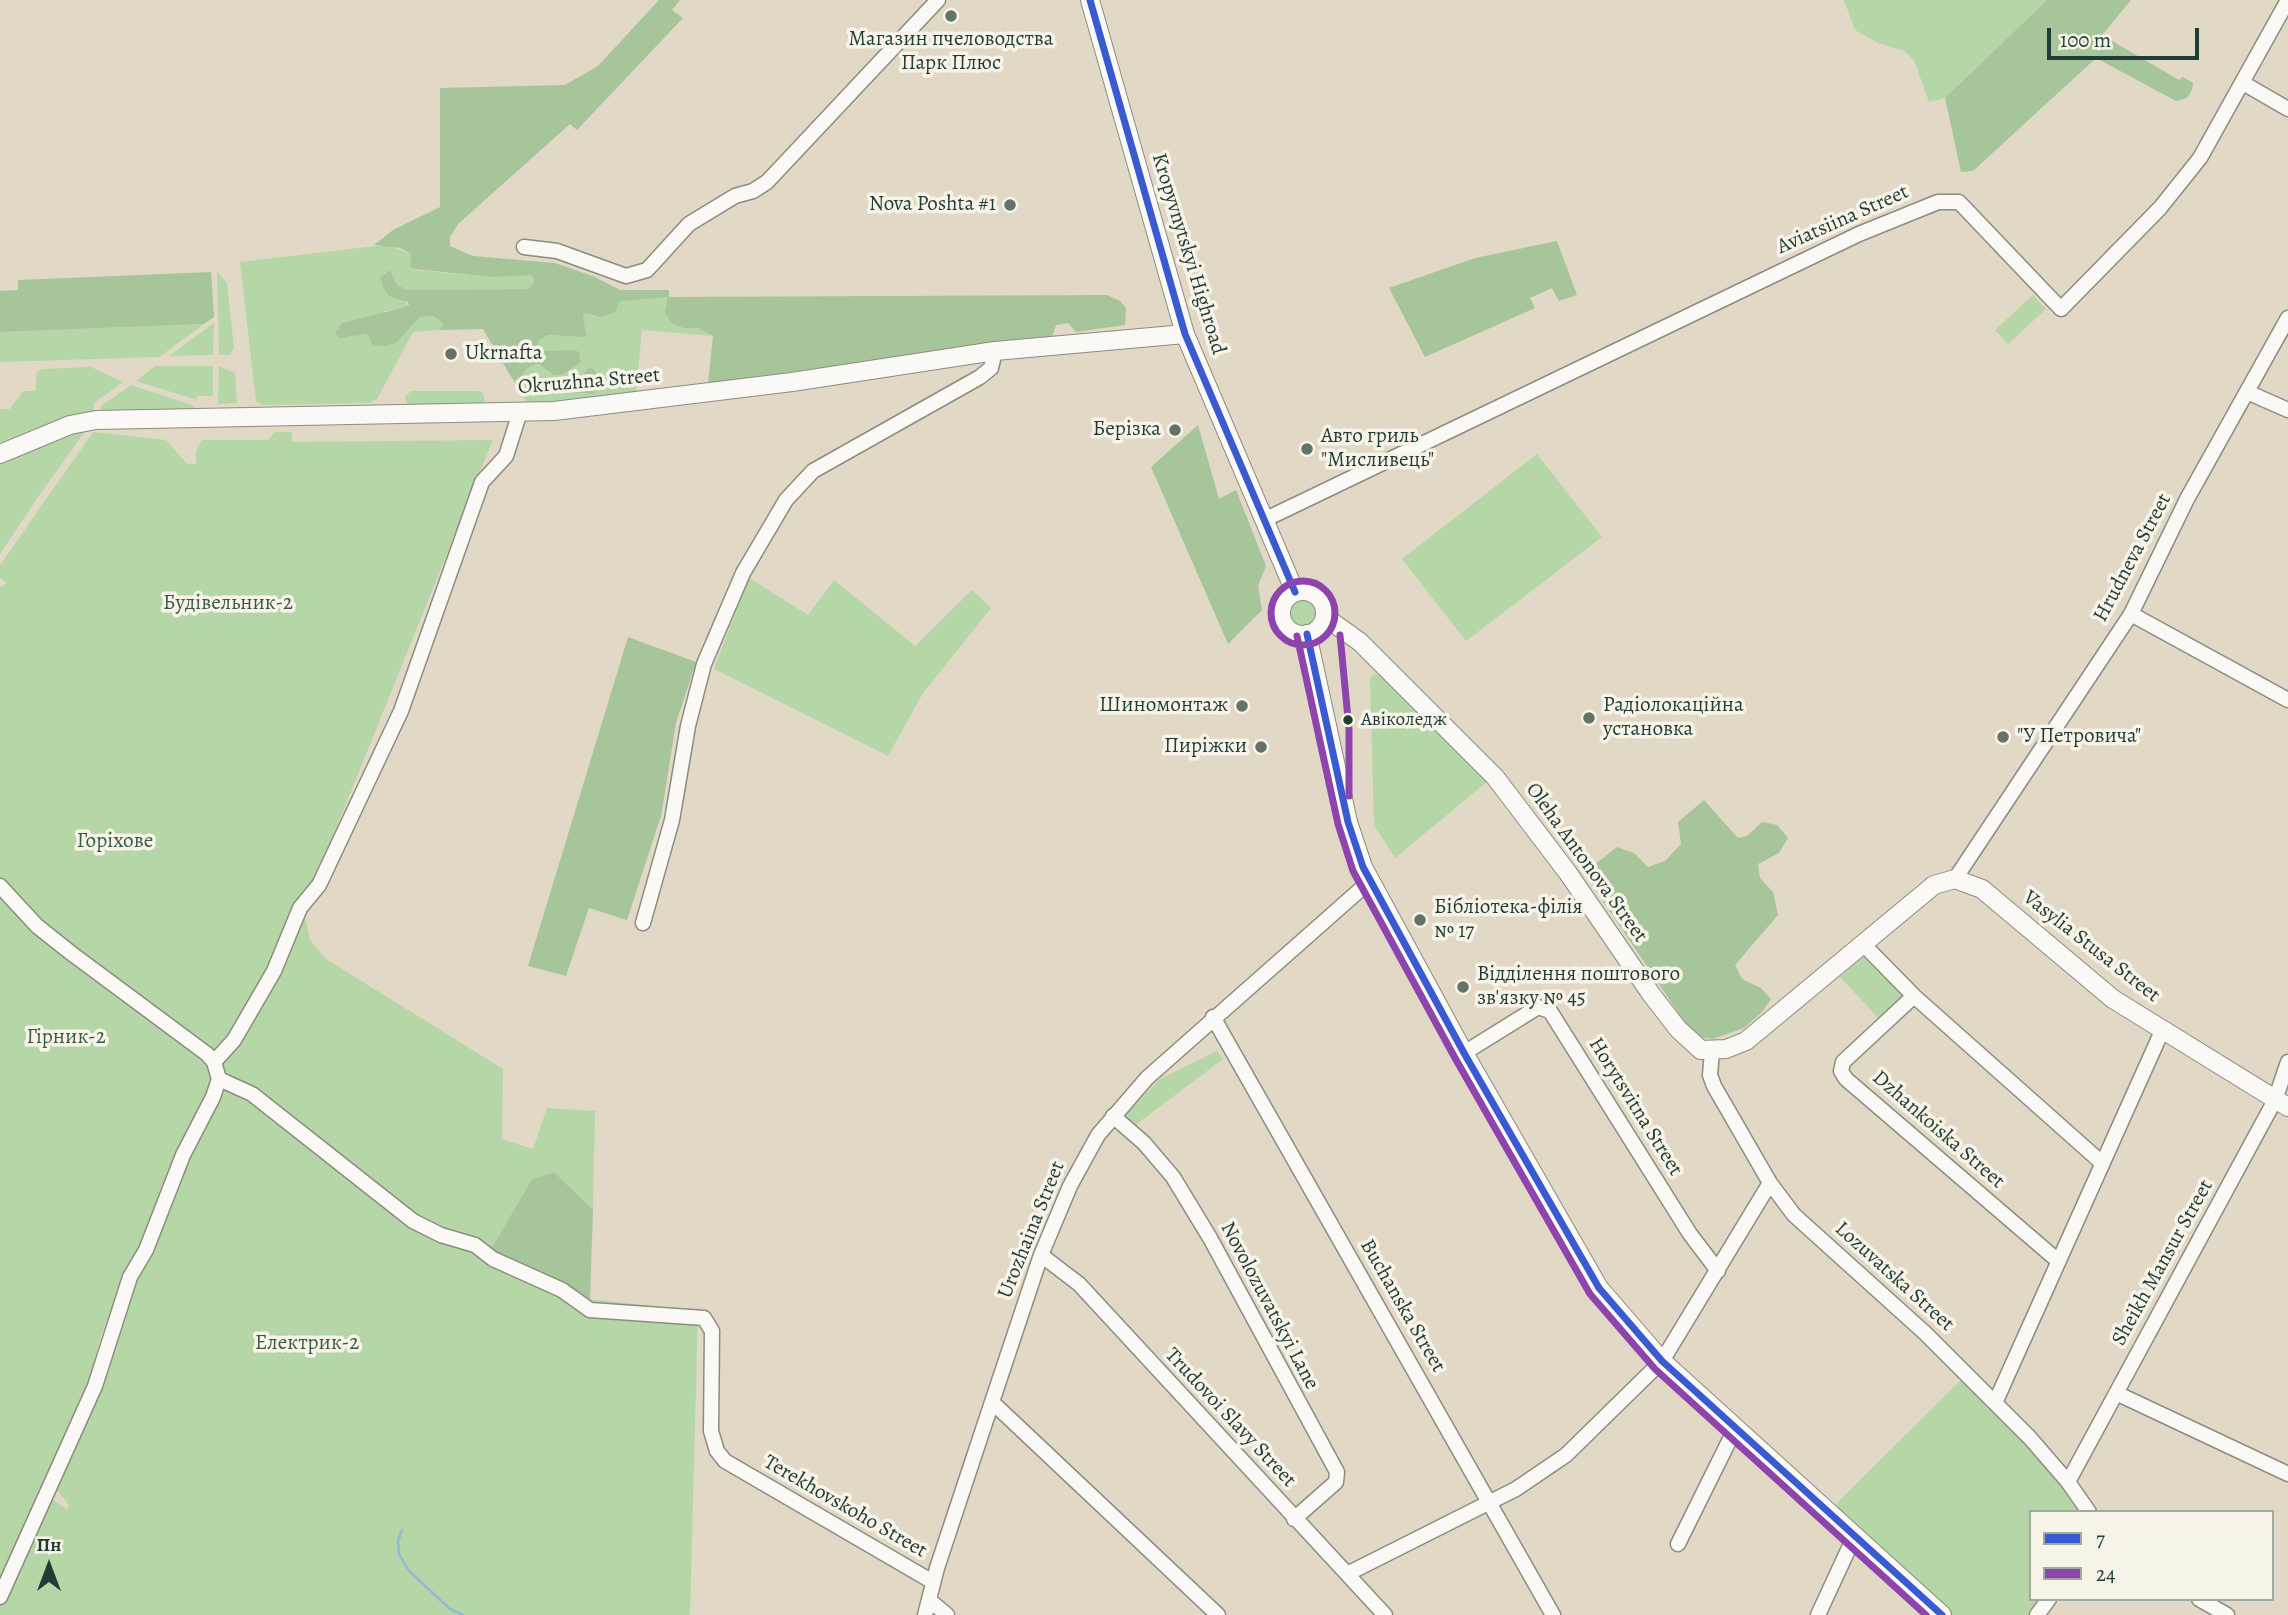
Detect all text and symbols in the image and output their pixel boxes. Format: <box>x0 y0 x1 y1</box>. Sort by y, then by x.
marker: Магазин пчеловодства Парк Плюс <box>943 8 959 24</box>
scale bar <box>2050 14 2202 58</box>
text: 100 m <box>2060 26 2111 54</box>
place label: Магазин пчеловодства Парк Плюс <box>848 27 1054 77</box>
street label: Kropyvnytskyi Highroad <box>1145 150 1231 358</box>
street label: Aviatsiina Street <box>1773 180 1913 260</box>
place label: Nova Poshta #1 <box>869 192 996 218</box>
marker: Nova Poshta #1 <box>1002 197 1018 213</box>
place label: Ukrnafta <box>465 341 543 367</box>
marker: Ukrnafta <box>443 346 459 362</box>
street label: Okruzhna Street <box>517 363 661 401</box>
place label: Берізка <box>1093 417 1161 443</box>
marker: Берізка <box>1167 422 1183 438</box>
place label: Авто гриль "Мисливець" <box>1321 424 1434 474</box>
marker: Авто гриль "Мисливець" <box>1299 441 1315 457</box>
street label: Hrudneva Street <box>2089 489 2177 627</box>
park label: Будівельник-2 <box>163 591 293 617</box>
place label: Шиномонтаж <box>1099 693 1228 719</box>
place label: Радіолокаційна установка <box>1603 693 1744 743</box>
marker: Шиномонтаж <box>1234 698 1250 714</box>
place label: Авіколедж <box>1361 709 1447 731</box>
marker: Радіолокаційна установка <box>1581 710 1597 726</box>
marker: Авіколедж <box>1341 713 1355 727</box>
place label: "У Петровича" <box>2017 724 2141 750</box>
marker: "У Петровича" <box>1995 729 2011 745</box>
place label: Пиріжки <box>1164 734 1247 760</box>
marker: Пиріжки <box>1253 739 1269 755</box>
street label: Oleha Antonova Street <box>1520 778 1652 948</box>
park label: Горіхове <box>77 829 153 855</box>
street label: Vasylia Stusa Street <box>2017 886 2165 1008</box>
place label: Бібліотека-філія № 17 <box>1434 895 1583 945</box>
marker: Бібліотека-філія № 17 <box>1412 912 1428 928</box>
place label: Відділення поштового зв'язку № 45 <box>1477 962 1680 1012</box>
marker: Відділення поштового зв'язку № 45 <box>1455 979 1471 995</box>
park label: Гірник-2 <box>26 1025 106 1051</box>
street label: Horytsvitna Street <box>1582 1033 1688 1181</box>
street label: Dzhankoiska Street <box>1867 1066 2009 1194</box>
street label: Urozhaina Street <box>993 1158 1071 1302</box>
street label: Sheikh Mansur Street <box>2107 1176 2219 1350</box>
street label: Lozuvatska Street <box>1829 1217 1959 1337</box>
street label: Novolozuvatskyi Lane <box>1214 1218 1324 1394</box>
street label: Buchanska Street <box>1354 1235 1450 1377</box>
park label: Електрик-2 <box>255 1331 359 1357</box>
street label: Trudovoi Slavy Street <box>1159 1343 1301 1493</box>
street label: Terekhovskoho Street <box>759 1450 931 1564</box>
legend <box>2029 1510 2274 1601</box>
text: 7 <box>2096 1525 2105 1553</box>
north arrow <box>14 1531 84 1601</box>
text: Пн <box>37 1532 61 1558</box>
text: 24 <box>2096 1560 2116 1588</box>

